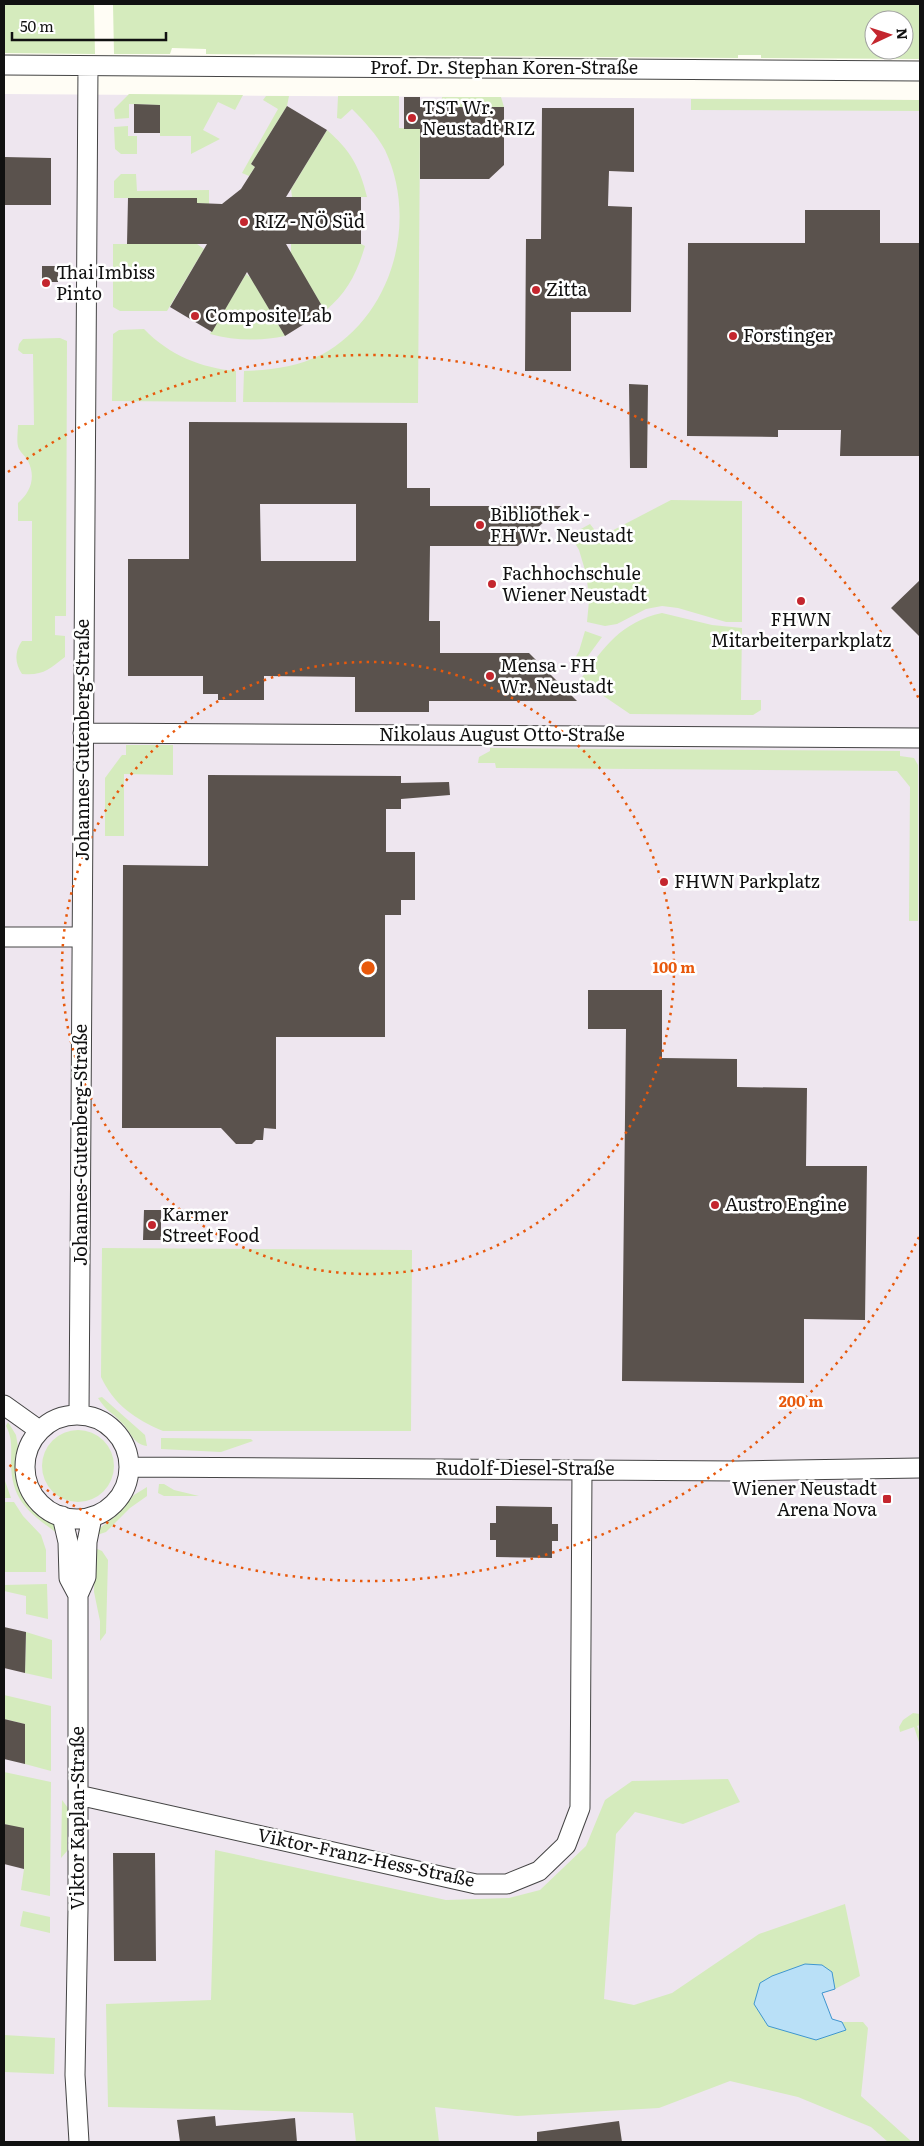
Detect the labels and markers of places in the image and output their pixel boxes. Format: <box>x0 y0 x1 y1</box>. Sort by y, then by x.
place label: TST Wr. Neustadt RIZ <box>422 93 535 141</box>
marker: TST Wr. Neustadt RIZ <box>406 112 418 124</box>
place label: RIZ - NÖ Süd <box>254 207 365 234</box>
marker: RIZ - NÖ Süd <box>238 216 250 228</box>
place label: Thai Imbiss Pinto <box>56 258 155 306</box>
place label: Zitta <box>546 275 588 302</box>
marker: Thai Imbiss Pinto <box>40 277 52 289</box>
marker: Zitta <box>530 284 542 296</box>
place label: Composite Lab <box>205 301 332 328</box>
marker: Composite Lab <box>189 310 201 322</box>
place label: Forstinger <box>743 321 833 348</box>
marker: Forstinger <box>727 330 739 342</box>
place label: Bibliothek - FH Wr. Neustadt <box>490 500 634 548</box>
marker: Bibliothek - FH Wr. Neustadt <box>474 519 486 531</box>
place label: Fachhochschule Wiener Neustadt <box>502 559 648 607</box>
marker: Fachhochschule Wiener Neustadt <box>486 578 498 590</box>
marker: FHWN Mitarbeiterparkplatz <box>795 595 807 607</box>
place label: FHWN Mitarbeiterparkplatz <box>711 605 891 653</box>
place label: Mensa - FH Wr. Neustadt <box>500 651 614 699</box>
marker: Mensa - FH Wr. Neustadt <box>484 670 496 682</box>
place label: FHWN Parkplatz <box>674 867 820 894</box>
marker: FHWN Parkplatz <box>658 876 670 888</box>
centre of rings <box>359 959 377 977</box>
place label: Austro Engine <box>725 1190 847 1217</box>
marker: Austro Engine <box>709 1199 721 1211</box>
place label: Karmer Street Food <box>162 1200 260 1248</box>
marker: Karmer Street Food <box>146 1219 158 1231</box>
place label: Wiener Neustadt Arena Nova <box>732 1474 878 1522</box>
marker: Wiener Neustadt Arena Nova <box>881 1493 893 1505</box>

